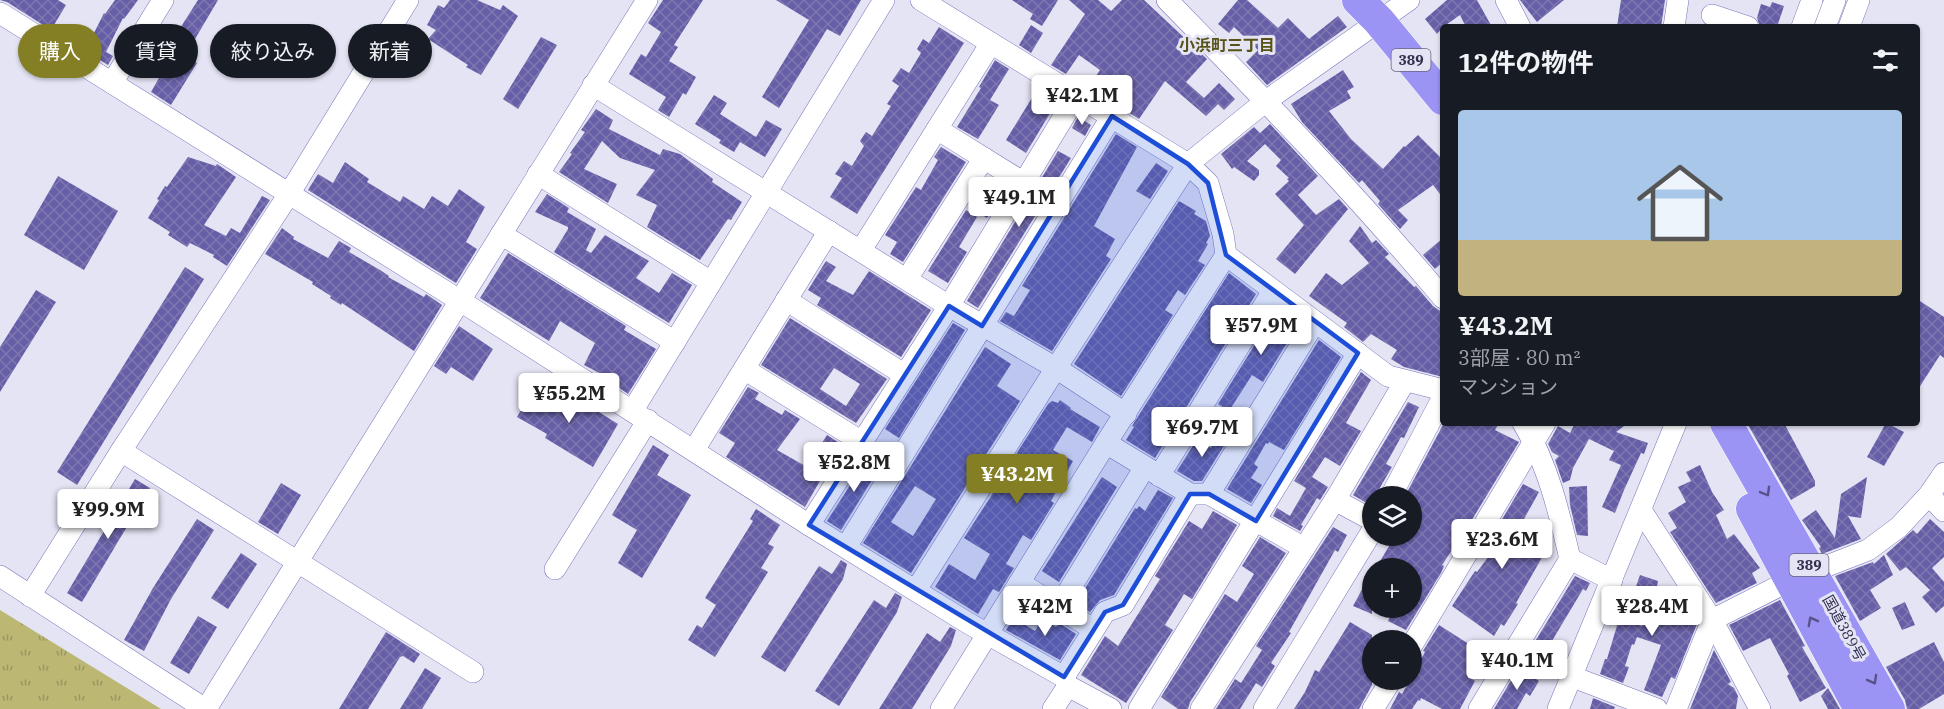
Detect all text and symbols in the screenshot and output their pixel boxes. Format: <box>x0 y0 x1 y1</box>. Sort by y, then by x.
chip: 購入 <box>18 24 102 78</box>
chip: 賃貸 <box>114 24 198 78</box>
chip: 絞り込み <box>210 24 336 78</box>
chip: 新着 <box>348 24 432 78</box>
district label: 小浜町三丁目 <box>1179 35 1275 55</box>
icon: filters <box>1869 44 1902 77</box>
text: 12件の物件 <box>1458 45 1593 79</box>
road number: 389 <box>1392 49 1430 71</box>
pin: ¥42.1M <box>1033 75 1131 126</box>
text: ¥42.1M <box>1045 81 1119 108</box>
icon: home <box>1626 149 1734 257</box>
pin: ¥49.1M <box>970 177 1068 228</box>
text: ¥49.1M <box>982 183 1056 210</box>
pin: ¥57.9M <box>1212 305 1310 356</box>
text: ¥43.2M <box>1458 308 1553 342</box>
text: ¥57.9M <box>1224 311 1298 338</box>
text: 3部屋 · 80 m² <box>1458 344 1580 371</box>
pin: ¥55.2M <box>520 373 618 424</box>
text: マンション <box>1458 373 1558 400</box>
text: ¥55.2M <box>532 379 606 406</box>
pin: ¥69.7M <box>1153 407 1251 458</box>
text: ¥69.7M <box>1165 413 1239 440</box>
pin: ¥52.8M <box>805 442 903 493</box>
text: ¥52.8M <box>817 448 891 475</box>
pin: ¥43.2M <box>968 454 1066 505</box>
text: ¥43.2M <box>980 460 1054 487</box>
map controls <box>1362 486 1422 690</box>
button: layers <box>1362 486 1422 546</box>
one-way arrow <box>1759 486 1770 496</box>
pin: ¥99.9M <box>59 489 157 540</box>
text: ¥99.9M <box>71 495 145 522</box>
pin: ¥23.6M <box>1453 519 1551 570</box>
text: ¥23.6M <box>1465 525 1539 552</box>
road number: 389 <box>1790 554 1828 576</box>
button: + <box>1362 558 1422 618</box>
pin: ¥42M <box>1009 586 1081 637</box>
pin: ¥28.4M <box>1603 586 1701 637</box>
text: ¥42M <box>1017 592 1073 619</box>
text: ¥28.4M <box>1615 592 1689 619</box>
street label: 国道389号 <box>1819 592 1870 664</box>
one-way arrow <box>1808 616 1819 627</box>
button: − <box>1362 630 1422 690</box>
pin: ¥40.1M <box>1468 640 1566 691</box>
text: ¥40.1M <box>1480 646 1554 673</box>
one-way arrow <box>1865 673 1877 684</box>

